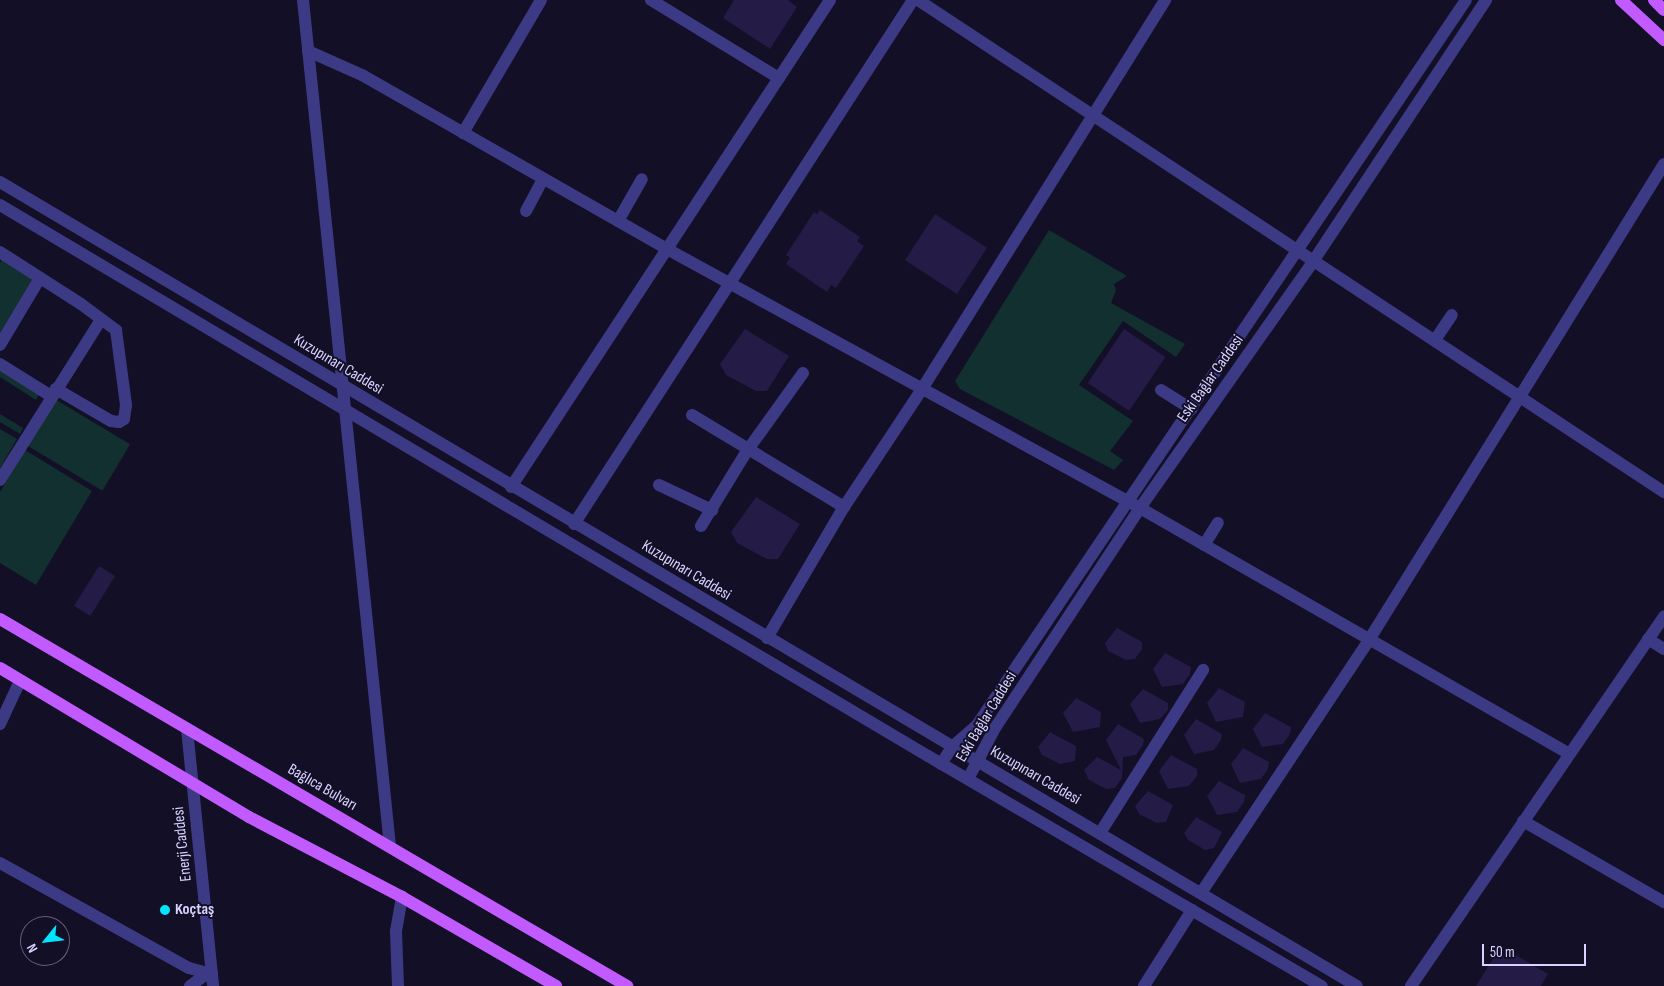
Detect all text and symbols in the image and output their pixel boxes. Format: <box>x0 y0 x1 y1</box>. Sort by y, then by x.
street label: Kuzupınarı Caddesi <box>290 331 386 399</box>
street label: Eski Bağlar Caddesi <box>1174 332 1248 426</box>
street label: Kuzupınarı Caddesi <box>638 537 734 605</box>
street label: Eski Bağlar Caddesi <box>952 668 1022 766</box>
street label: Kuzupınarı Caddesi <box>986 742 1084 810</box>
street label: Bağlıca Bulvarı <box>284 760 360 816</box>
street label: Enerji Caddesi <box>170 806 196 882</box>
place label: Koçtaş <box>175 900 214 920</box>
marker: Koçtaş <box>159 904 171 916</box>
north arrow <box>20 916 70 966</box>
scale bar <box>1484 934 1588 966</box>
text: N <box>23 941 42 955</box>
text: 50 m <box>1490 943 1515 962</box>

